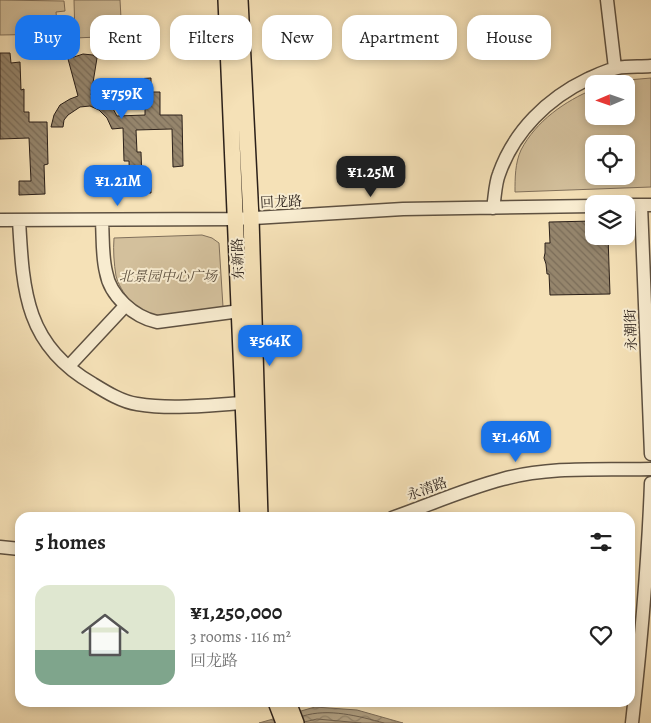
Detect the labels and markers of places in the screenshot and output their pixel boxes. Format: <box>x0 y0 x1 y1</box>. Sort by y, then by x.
pin: ¥759K <box>87 78 157 120</box>
pin: ¥1.25M <box>330 156 412 198</box>
pin: ¥1.21M <box>77 164 159 207</box>
pin: ¥564K <box>235 324 305 367</box>
pin: ¥1.46M <box>475 420 557 463</box>

